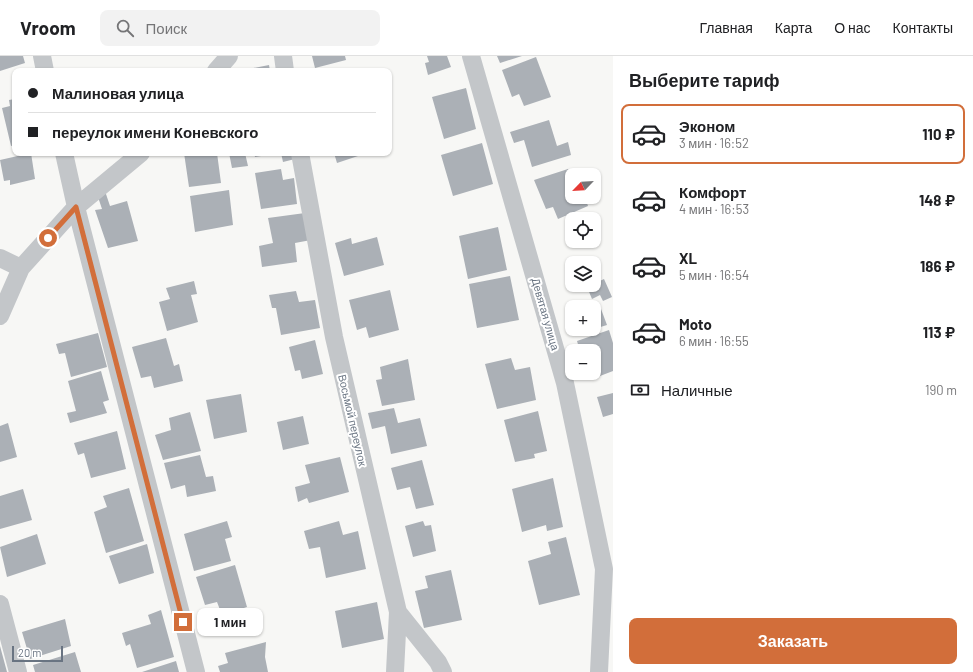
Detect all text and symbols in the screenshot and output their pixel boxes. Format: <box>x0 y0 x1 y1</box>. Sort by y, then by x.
search box <box>100 10 380 46</box>
text: Vroom <box>20 16 76 39</box>
icon: search <box>114 17 136 39</box>
text: Поиск <box>146 19 187 37</box>
text: Главная <box>700 19 753 36</box>
text: Карта <box>775 19 812 36</box>
text: О нас <box>834 19 871 36</box>
text: Контакты <box>893 19 953 36</box>
text: Выберите тариф <box>629 69 780 91</box>
text: Малиновая улица <box>52 84 184 102</box>
icon: car <box>631 116 667 152</box>
text: Эконом <box>679 117 735 135</box>
text: переулок имени Коневского <box>52 123 258 141</box>
text: 110 ₽ <box>922 125 955 143</box>
text: 3 мин · 16:52 <box>679 135 749 151</box>
north arrow <box>565 168 601 204</box>
map controls <box>565 168 601 380</box>
icon: car <box>631 182 667 218</box>
text: Комфорт <box>679 183 746 201</box>
text: 148 ₽ <box>919 191 955 209</box>
text: 4 мин · 16:53 <box>679 201 749 217</box>
button: locate <box>565 212 601 248</box>
route start <box>39 229 57 247</box>
icon: car <box>631 248 667 284</box>
text: XL <box>679 249 697 267</box>
button: layers <box>565 256 601 292</box>
text: 186 ₽ <box>920 257 955 275</box>
text: 5 мин · 16:54 <box>679 267 749 283</box>
street label: Девятая улица <box>529 276 563 353</box>
button: + <box>565 300 601 336</box>
icon: car <box>631 314 667 350</box>
text: Moto <box>679 315 712 333</box>
text: 113 ₽ <box>923 323 955 341</box>
text: 6 мин · 16:55 <box>679 333 749 349</box>
button: − <box>565 344 601 380</box>
street label: Восьмой переулок <box>336 373 370 467</box>
icon: cash <box>629 379 651 401</box>
text: Наличные <box>661 381 733 399</box>
text: 190 m <box>925 382 957 398</box>
callout: 1 мин <box>197 608 263 636</box>
route end <box>174 613 192 631</box>
text: 1 мин <box>214 614 246 630</box>
button: Заказать <box>629 618 957 664</box>
scale bar <box>12 644 63 663</box>
text: 20 m <box>18 646 41 659</box>

